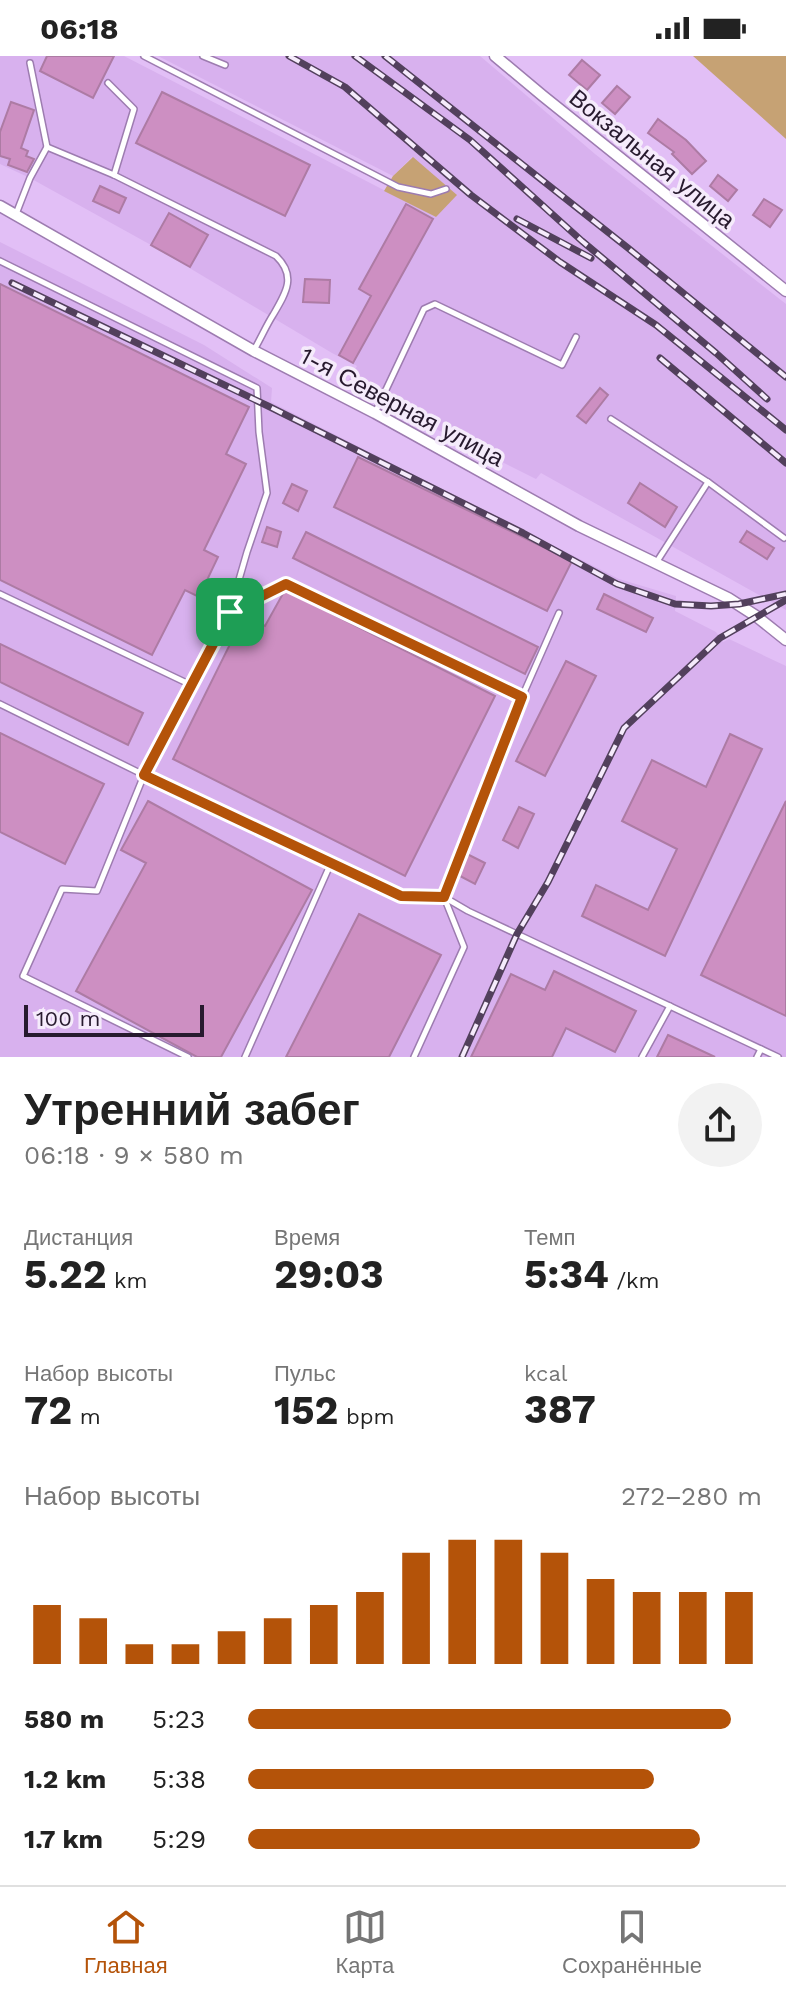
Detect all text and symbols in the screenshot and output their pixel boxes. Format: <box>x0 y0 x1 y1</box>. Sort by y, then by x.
text: 06:18 <box>40 11 119 46</box>
street label: Вокзальная улица <box>564 84 741 235</box>
street label: 1-я Северная улица <box>295 341 509 473</box>
pin <box>196 578 264 646</box>
icon: arrive <box>208 590 252 634</box>
scale bar <box>24 1001 204 1037</box>
text: 100 m <box>36 1006 100 1031</box>
button: share <box>678 1083 762 1167</box>
text: Утренний забег <box>24 1084 360 1136</box>
text: 06:18 · 9 × 580 m <box>24 1140 244 1170</box>
text: Дистанция <box>24 1225 133 1250</box>
text: Время <box>274 1225 340 1250</box>
text: Темп <box>524 1225 575 1250</box>
text: 5.22 <box>24 1251 107 1298</box>
text: 29:03 <box>274 1251 384 1298</box>
text: 5:34 <box>524 1251 609 1298</box>
text: km <box>107 1268 148 1293</box>
text: /km <box>609 1268 660 1293</box>
text: Набор высоты <box>24 1361 173 1386</box>
text: Пульс <box>274 1361 336 1386</box>
text: kcal <box>524 1361 568 1386</box>
text: 387 <box>524 1386 596 1433</box>
text: 72 <box>24 1387 72 1434</box>
text: 152 <box>274 1387 338 1434</box>
text: m <box>72 1404 101 1429</box>
text: bpm <box>338 1404 394 1429</box>
text: Набор высоты <box>24 1481 200 1511</box>
text: 272–280 m <box>621 1481 762 1511</box>
text: 580 m <box>24 1704 104 1734</box>
text: 5:23 <box>152 1704 205 1734</box>
text: 1.2 km <box>24 1764 106 1794</box>
text: 5:38 <box>152 1764 206 1794</box>
text: 1.7 km <box>24 1824 103 1854</box>
text: 5:29 <box>152 1824 206 1854</box>
tab: Главная <box>84 1905 168 1979</box>
tab: Карта <box>335 1905 394 1979</box>
tab: Сохранённые <box>562 1905 702 1979</box>

